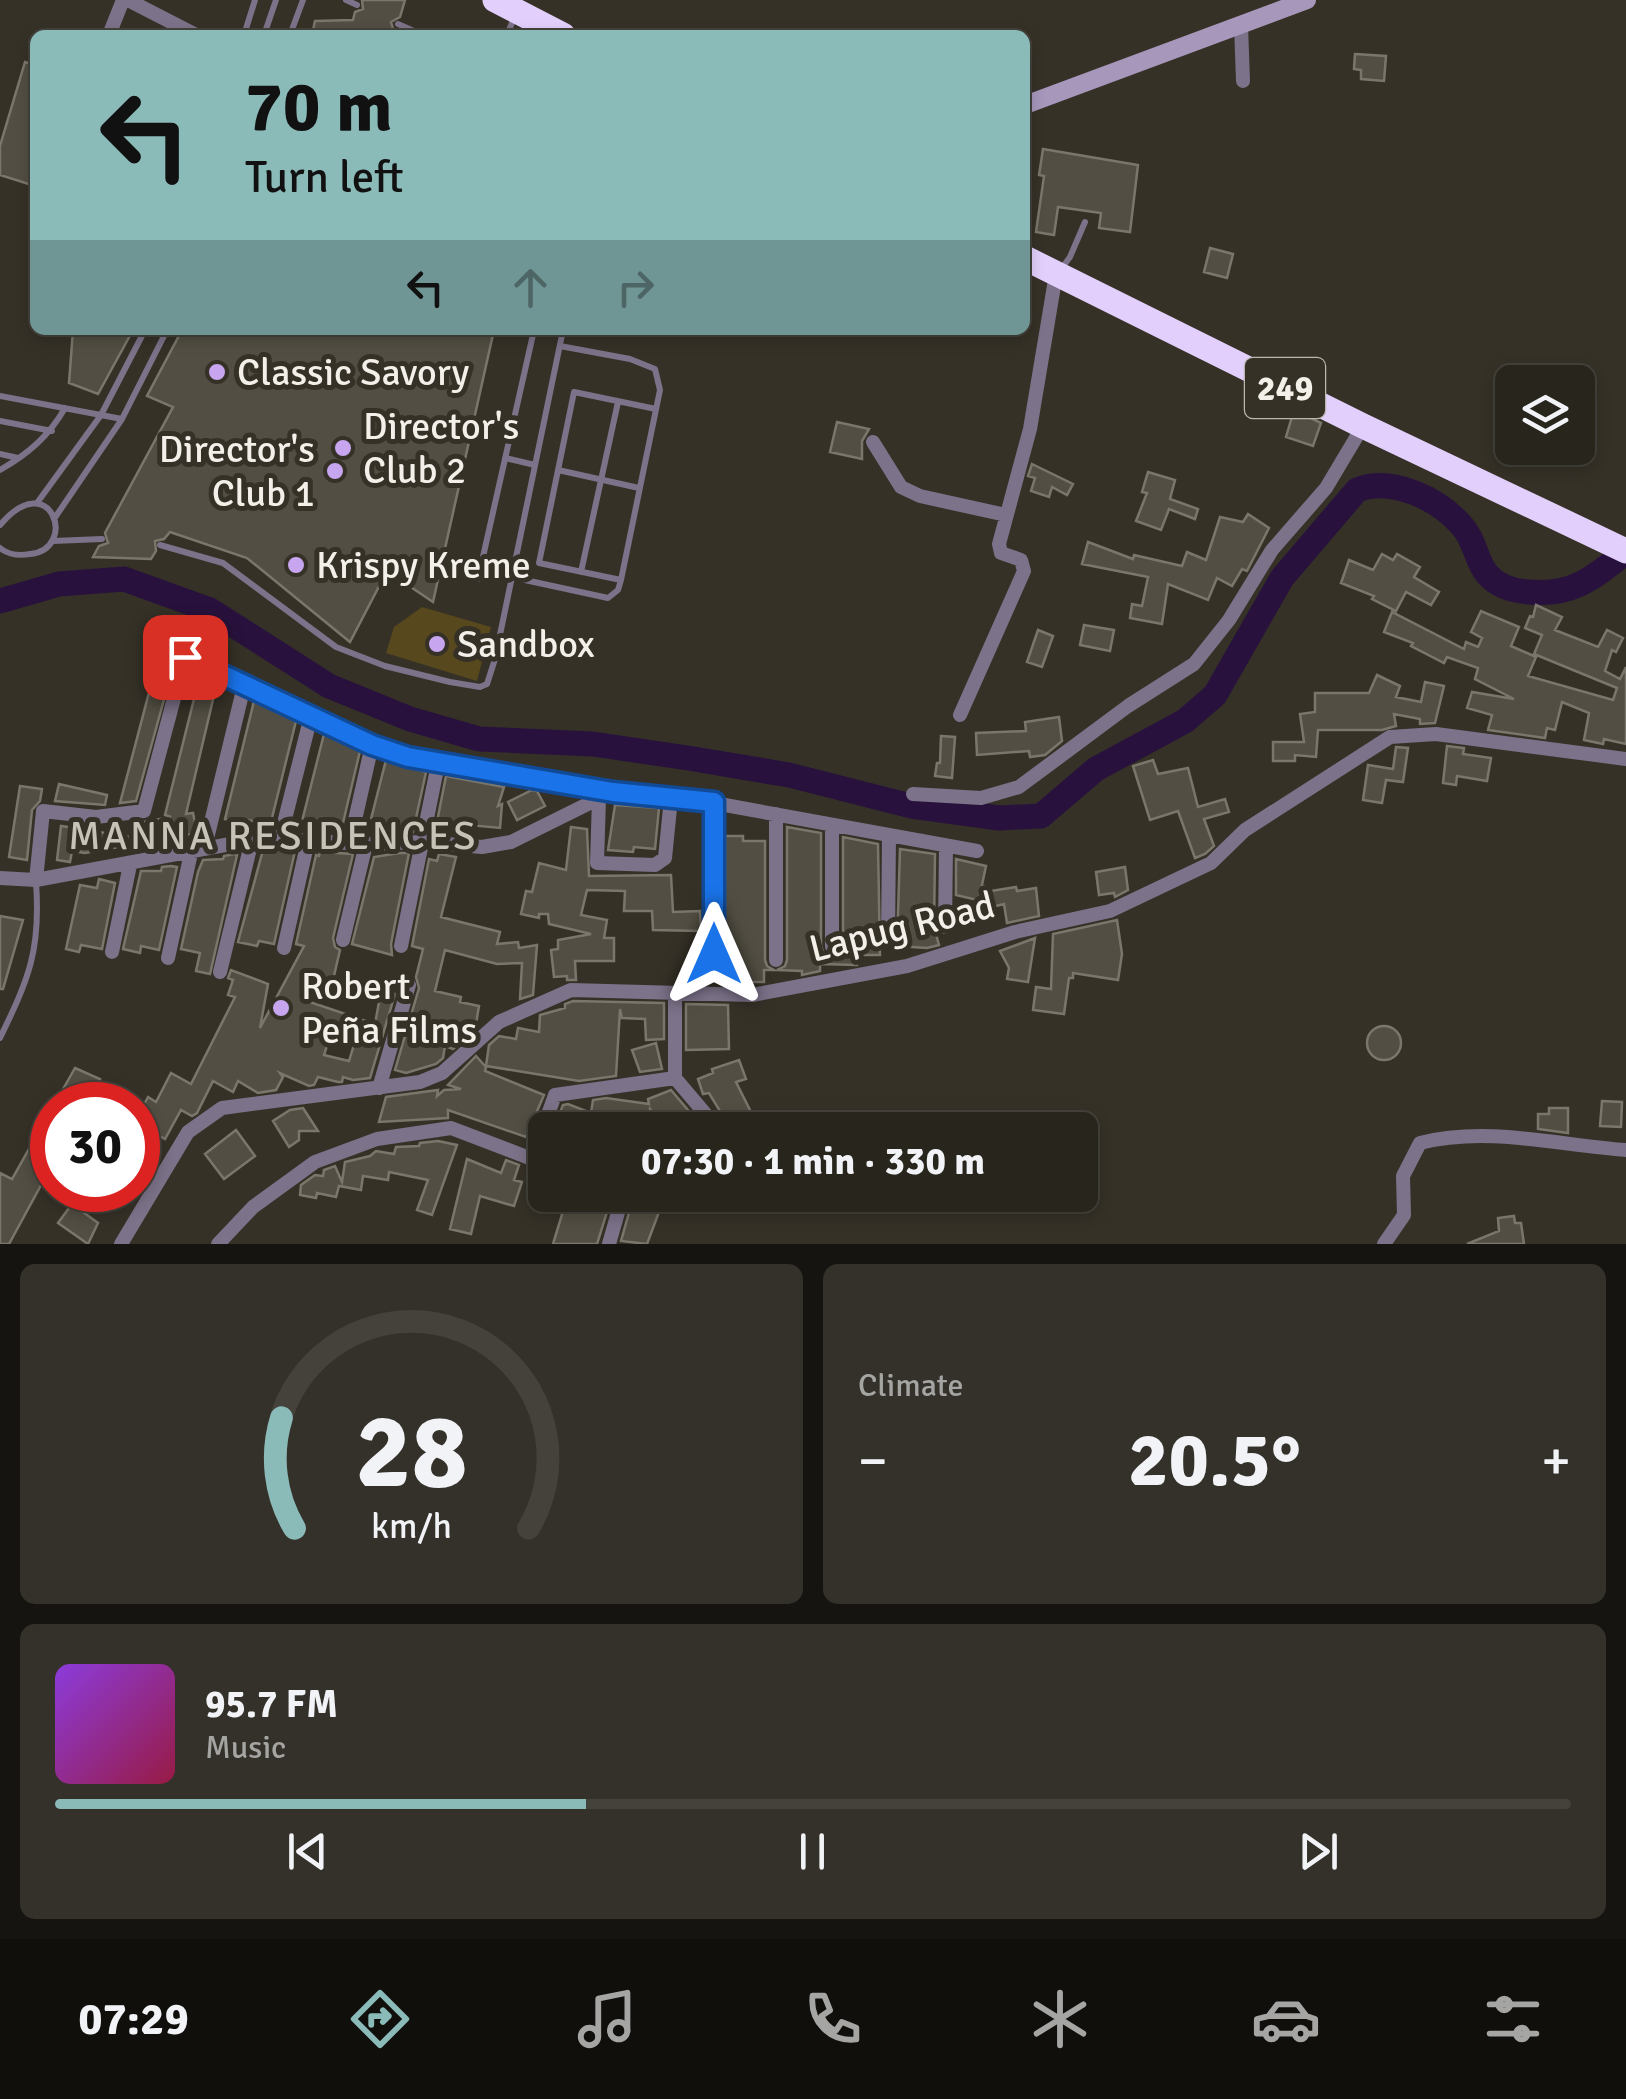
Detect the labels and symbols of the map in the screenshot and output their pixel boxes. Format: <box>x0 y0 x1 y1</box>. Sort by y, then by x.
place label: Classic Savory <box>237 349 470 396</box>
road number: 249 <box>1245 358 1325 418</box>
marker: Classic Savory <box>206 361 228 383</box>
place label: Director's Club 2 <box>363 403 519 494</box>
place label: Director's Club 1 <box>159 426 315 517</box>
marker: Director's Club 2 <box>332 437 354 459</box>
marker: Director's Club 1 <box>324 460 346 482</box>
place label: Krispy Kreme <box>316 542 531 589</box>
marker: Krispy Kreme <box>285 554 307 576</box>
pin <box>143 615 228 700</box>
place label: Sandbox <box>457 621 595 668</box>
marker: Sandbox <box>426 633 448 655</box>
district label: MANNA RESIDENCES <box>68 811 478 861</box>
street label: Lapug Road <box>804 881 1000 973</box>
position arrow <box>662 902 766 1006</box>
place label: Robert Peña Films <box>301 963 477 1054</box>
marker: Robert Peña Films <box>270 997 292 1019</box>
speed limit sign: 30 <box>30 1082 160 1212</box>

